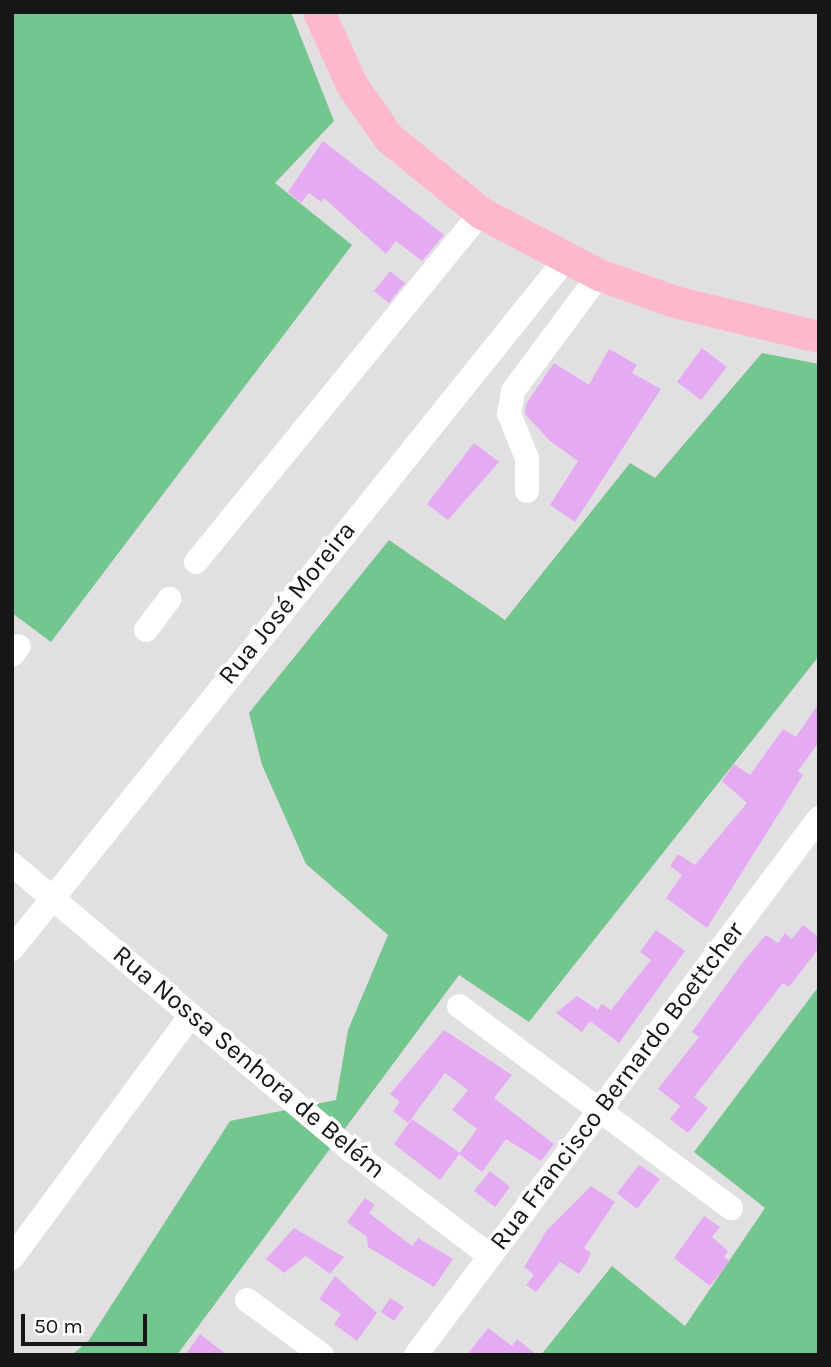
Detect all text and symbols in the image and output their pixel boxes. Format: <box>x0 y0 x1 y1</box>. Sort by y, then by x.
street label: Rua José Moreira <box>212 515 362 691</box>
street label: Rua Francisco Bernardo Boettcher <box>483 916 751 1256</box>
street label: Rua Nossa Senhora de Belém <box>106 939 392 1185</box>
scale bar <box>24 1300 150 1344</box>
text: 50 m <box>34 1314 83 1338</box>

